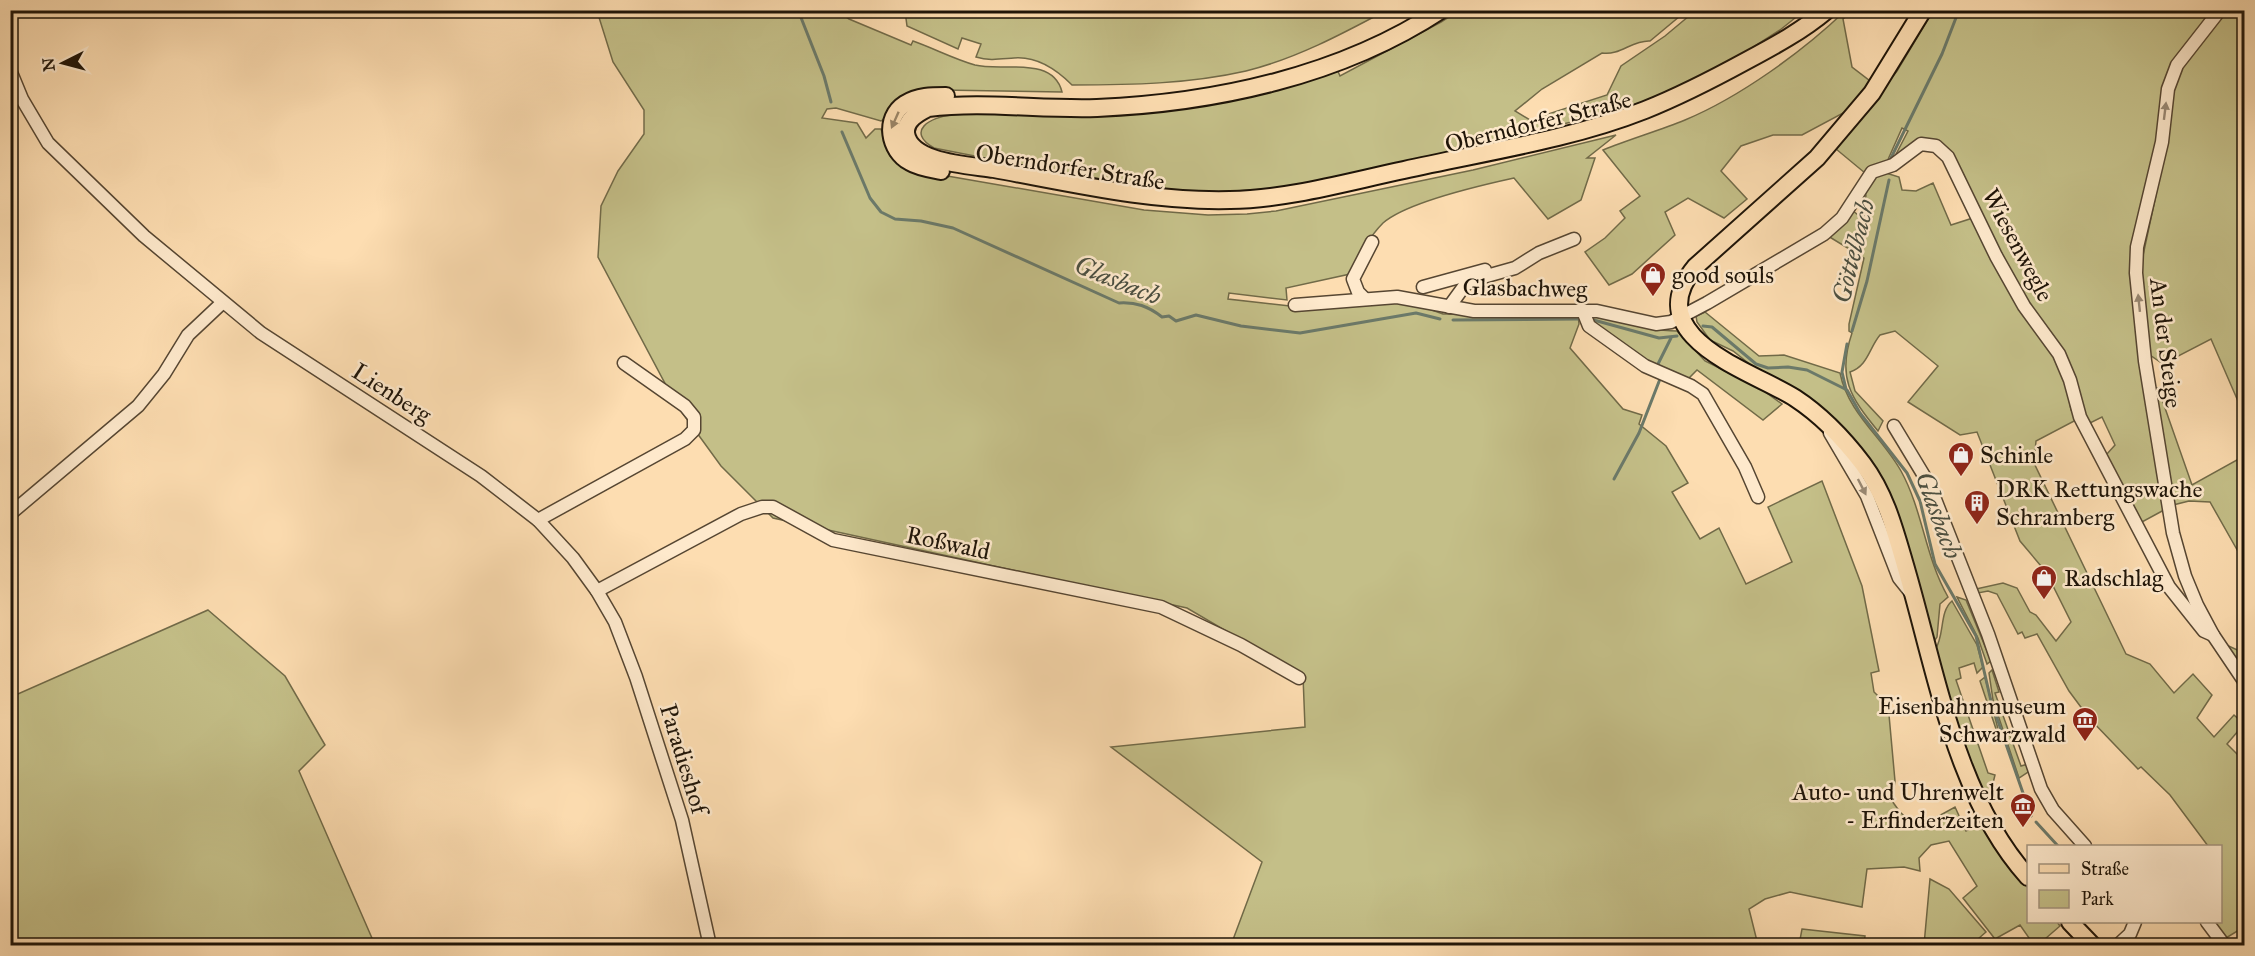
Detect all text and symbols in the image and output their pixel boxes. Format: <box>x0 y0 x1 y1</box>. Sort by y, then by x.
north arrow <box>33 33 93 93</box>
text: N <box>38 56 59 72</box>
street label: Oberndorfer Straße <box>1442 84 1634 160</box>
one-way arrow <box>2160 101 2170 120</box>
one-way arrow <box>890 111 899 128</box>
street label: Oberndorfer Straße <box>973 137 1167 197</box>
street label: Wiesenwegle <box>1976 183 2060 307</box>
water label: Göttelbach <box>1825 195 1881 306</box>
water label: Glasbach <box>1070 248 1166 312</box>
shop icon: good souls <box>1638 260 1668 298</box>
place label: good souls <box>1672 260 1774 290</box>
street label: Glasbachweg <box>1462 272 1588 304</box>
street label: An der Steige <box>2143 275 2189 410</box>
one-way arrow <box>2134 293 2144 312</box>
street label: Lienberg <box>347 356 438 430</box>
shop icon: Schinle <box>1946 440 1976 478</box>
place label: Schinle <box>1980 440 2053 470</box>
water label: Glasbach <box>1908 467 1970 563</box>
place label: DRK Rettungswache Schramberg <box>1996 474 2202 532</box>
one-way arrow <box>1857 479 1867 496</box>
building icon: DRK Rettungswache Schramberg <box>1962 488 1992 526</box>
street label: Roßwald <box>903 519 993 567</box>
shop icon: Radschlag <box>2029 563 2059 601</box>
place label: Radschlag <box>2064 563 2164 593</box>
place label: Eisenbahnmuseum Schwarzwald <box>1878 691 2066 749</box>
street label: Paradieshof <box>653 700 716 821</box>
museum icon: Eisenbahnmuseum Schwarzwald <box>2070 705 2100 743</box>
place label: Auto- und Uhrenwelt - Erfinderzeiten <box>1791 777 2005 835</box>
museum icon: Auto- und Uhrenwelt - Erfinderzeiten <box>2008 791 2038 829</box>
legend <box>2027 845 2222 923</box>
text: Straße <box>2081 858 2129 880</box>
text: Park <box>2081 888 2114 910</box>

